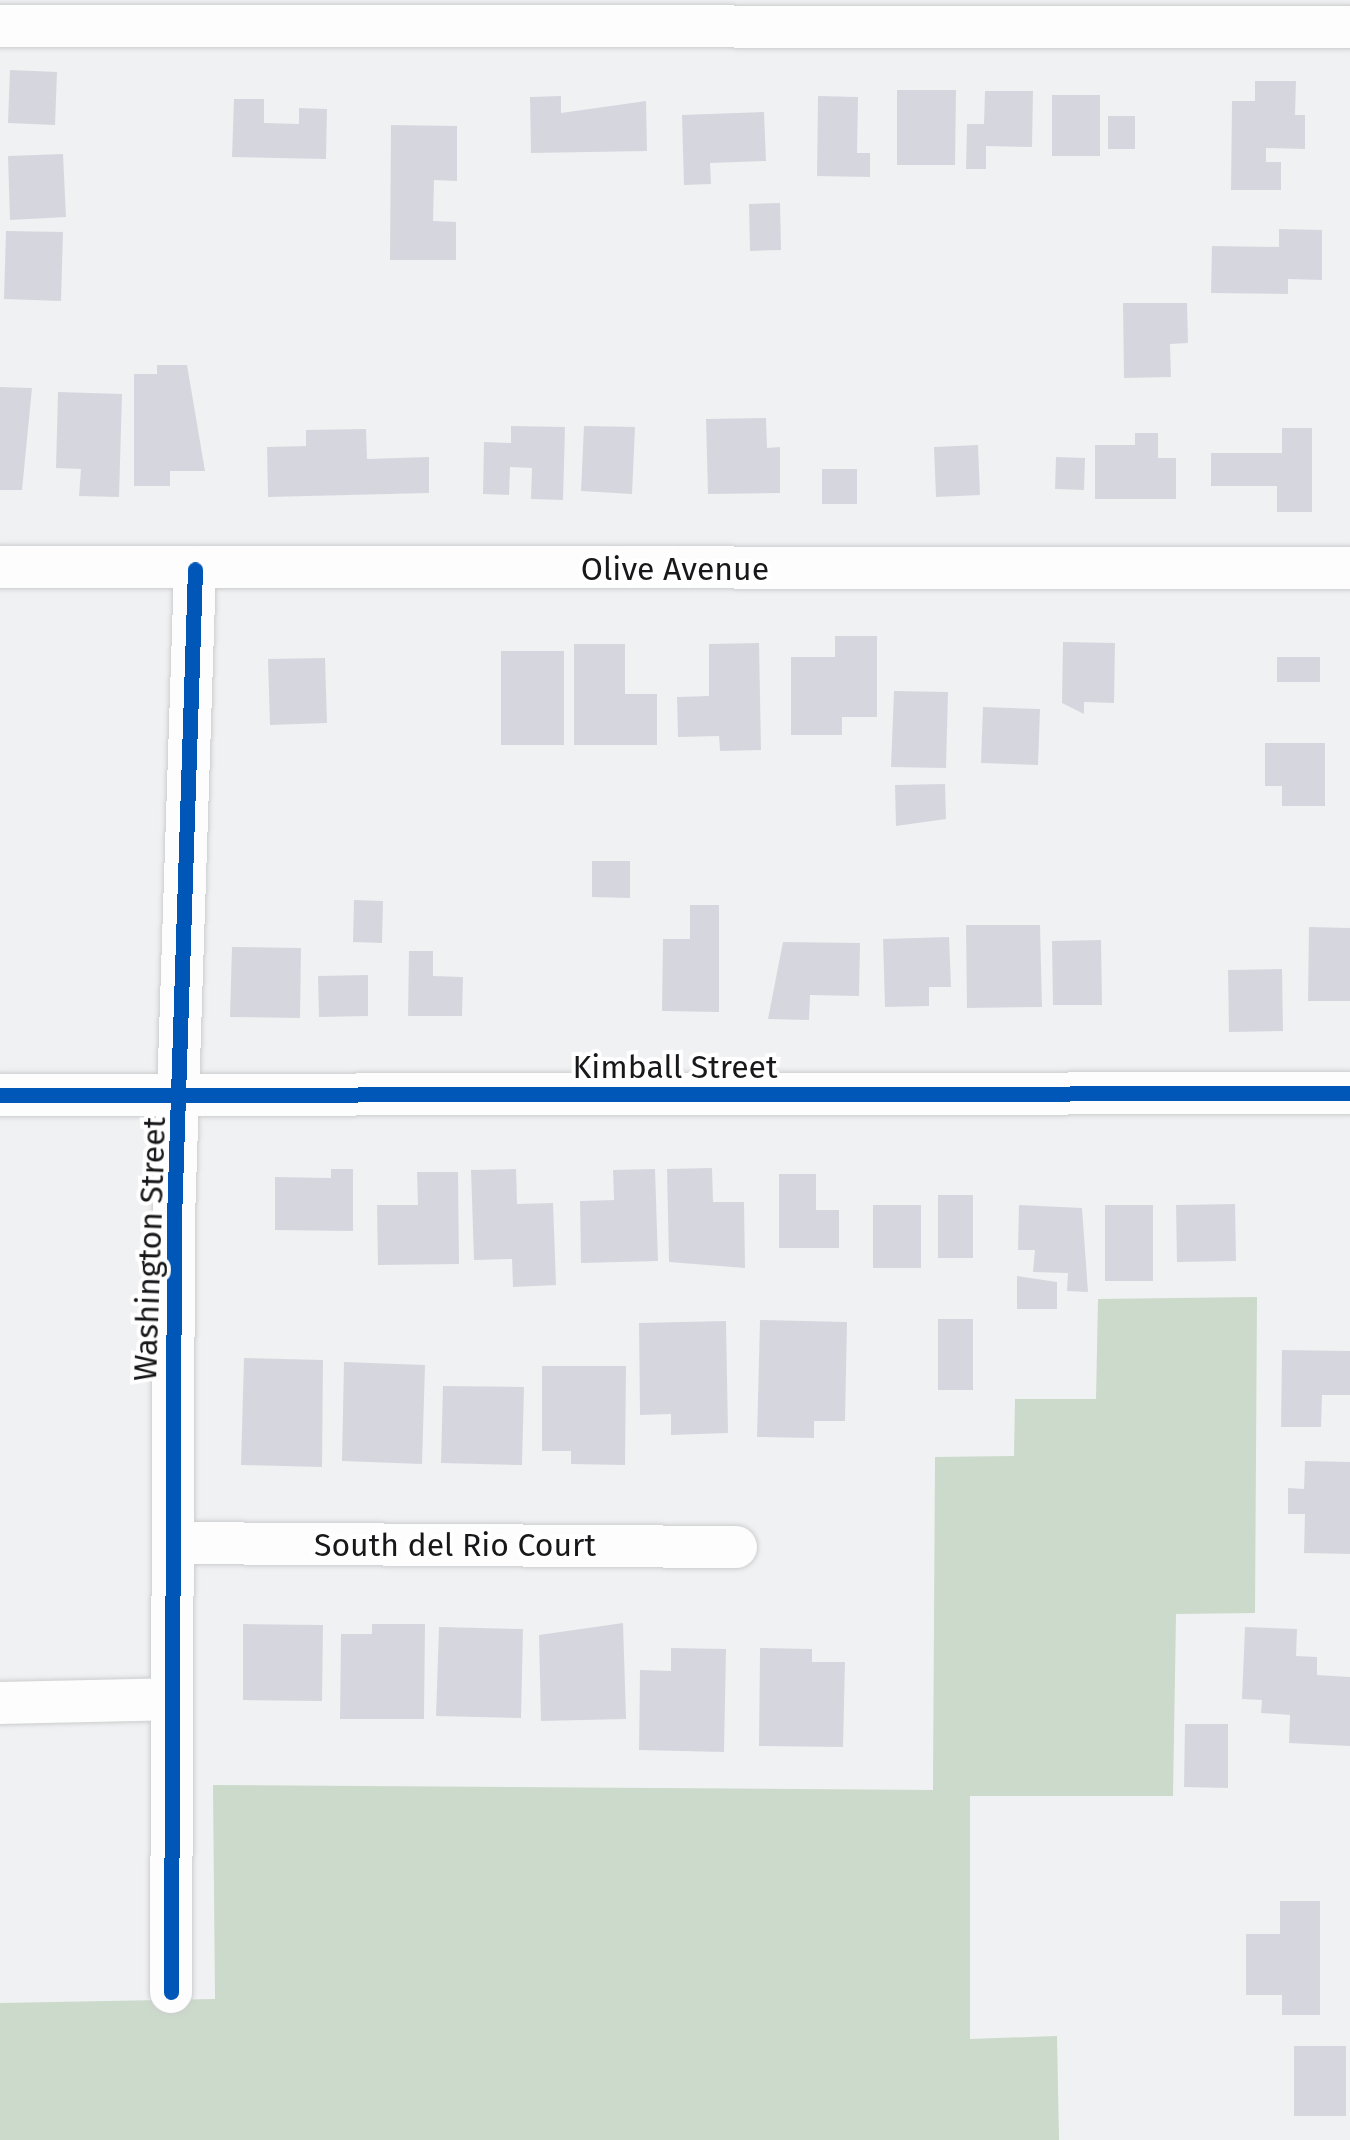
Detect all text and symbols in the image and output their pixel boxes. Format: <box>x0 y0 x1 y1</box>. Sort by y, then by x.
street label: Olive Avenue <box>581 550 769 588</box>
street label: Kimball Street <box>572 1048 778 1086</box>
street label: Washington Street <box>126 1116 174 1382</box>
street label: South del Rio Court <box>314 1526 596 1564</box>

